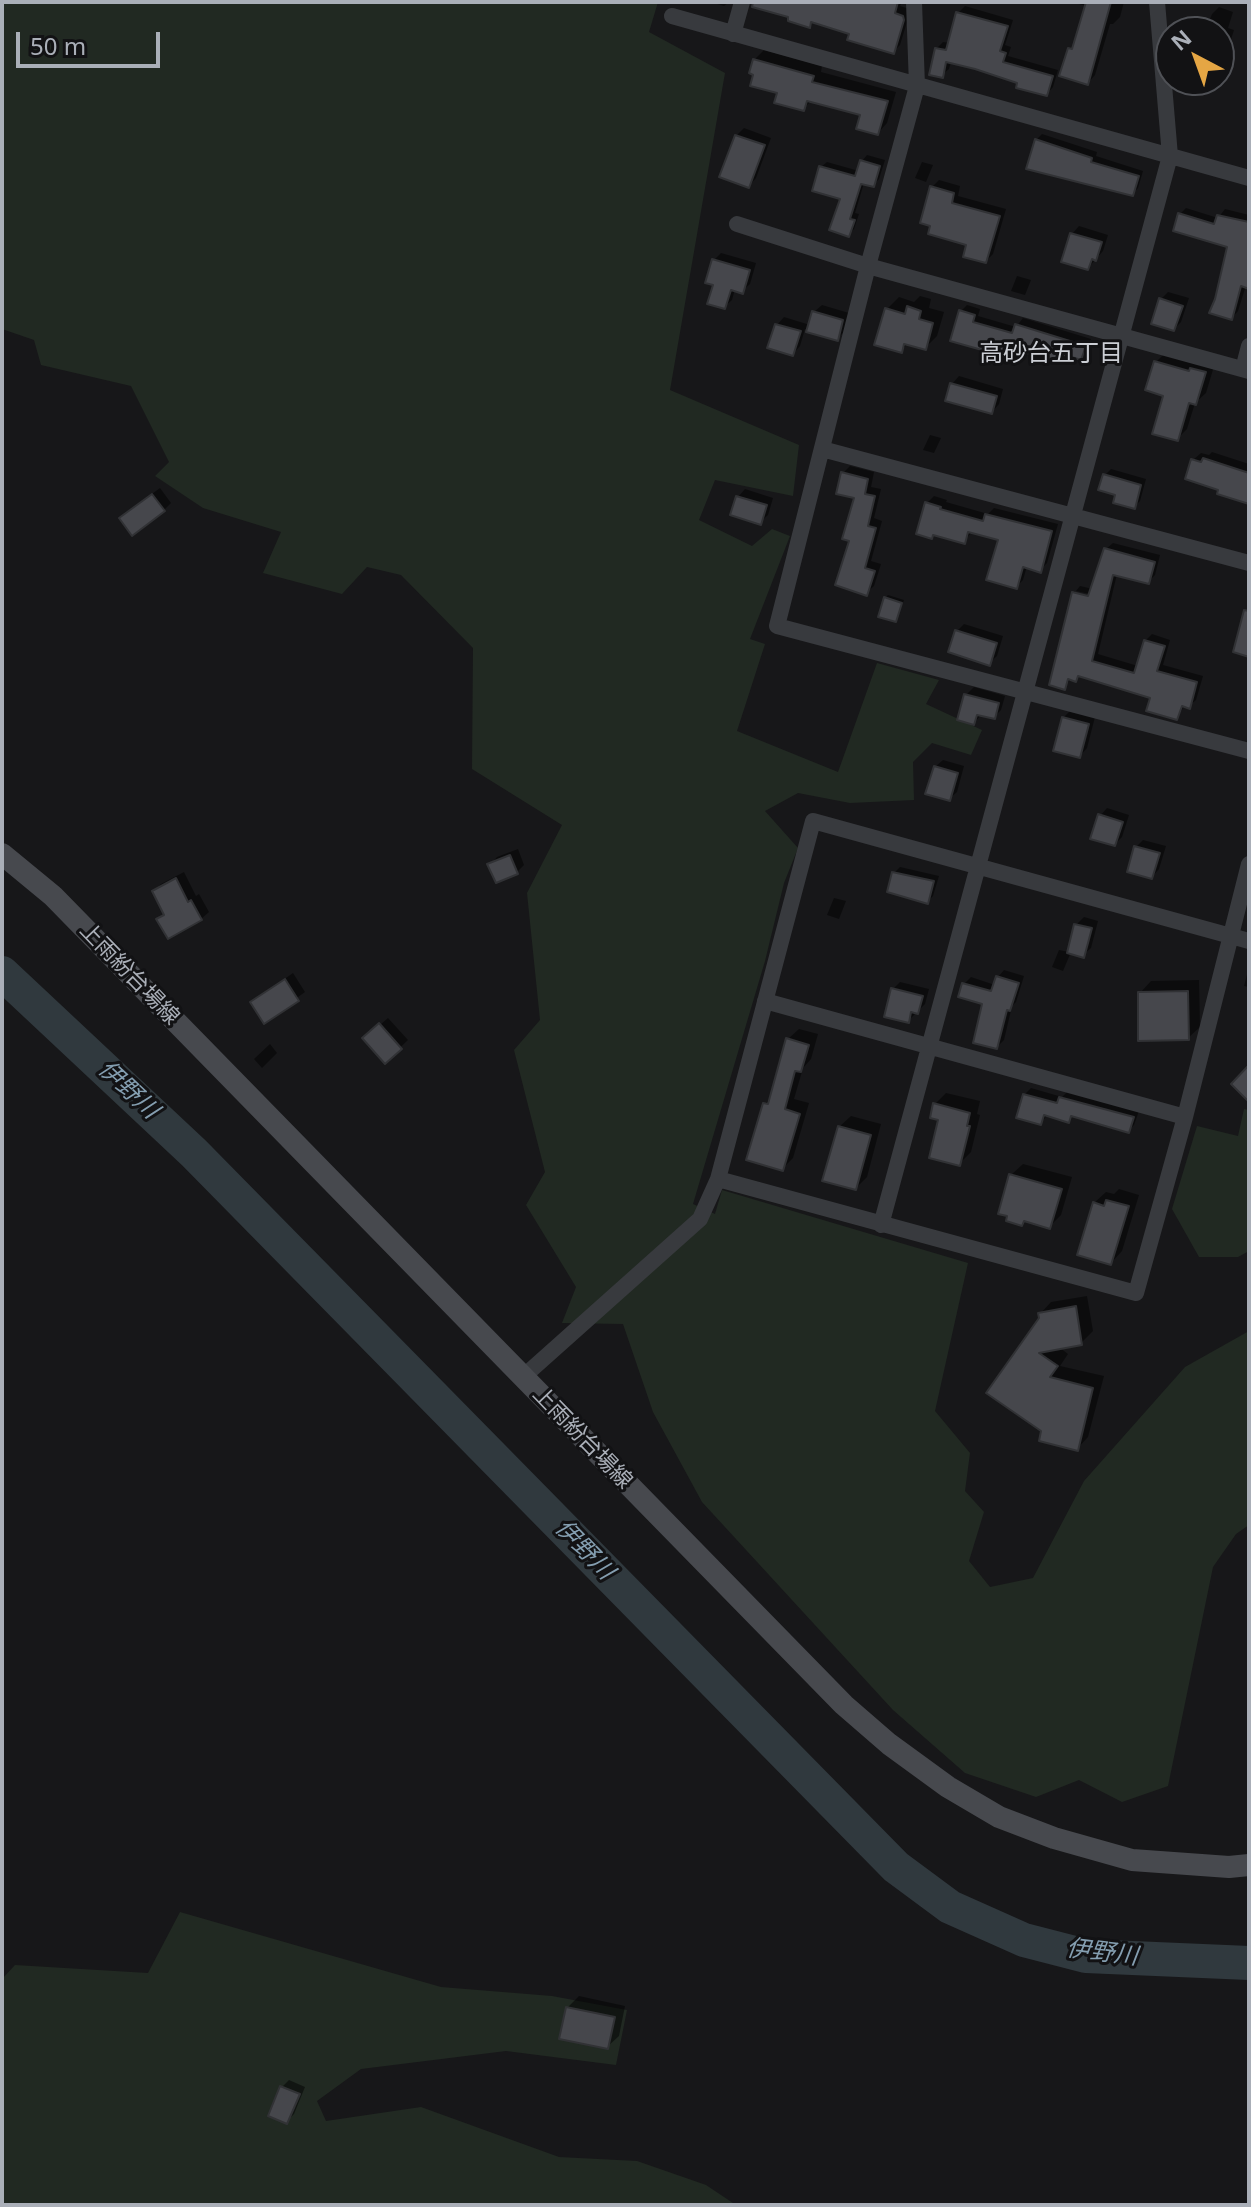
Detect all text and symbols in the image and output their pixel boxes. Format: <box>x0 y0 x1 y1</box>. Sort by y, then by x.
scale bar <box>20 16 164 66</box>
north arrow <box>1155 16 1235 96</box>
text: N <box>1164 22 1197 57</box>
text: 50 m <box>30 29 86 62</box>
district label: 高砂台五丁目 <box>979 340 1123 368</box>
street label: 上雨紛台場線 <box>74 917 184 1031</box>
water label: 伊野川 <box>92 1055 164 1125</box>
street label: 上雨紛台場線 <box>527 1381 637 1495</box>
water label: 伊野川 <box>549 1514 619 1586</box>
water label: 伊野川 <box>1065 1934 1139 1972</box>

